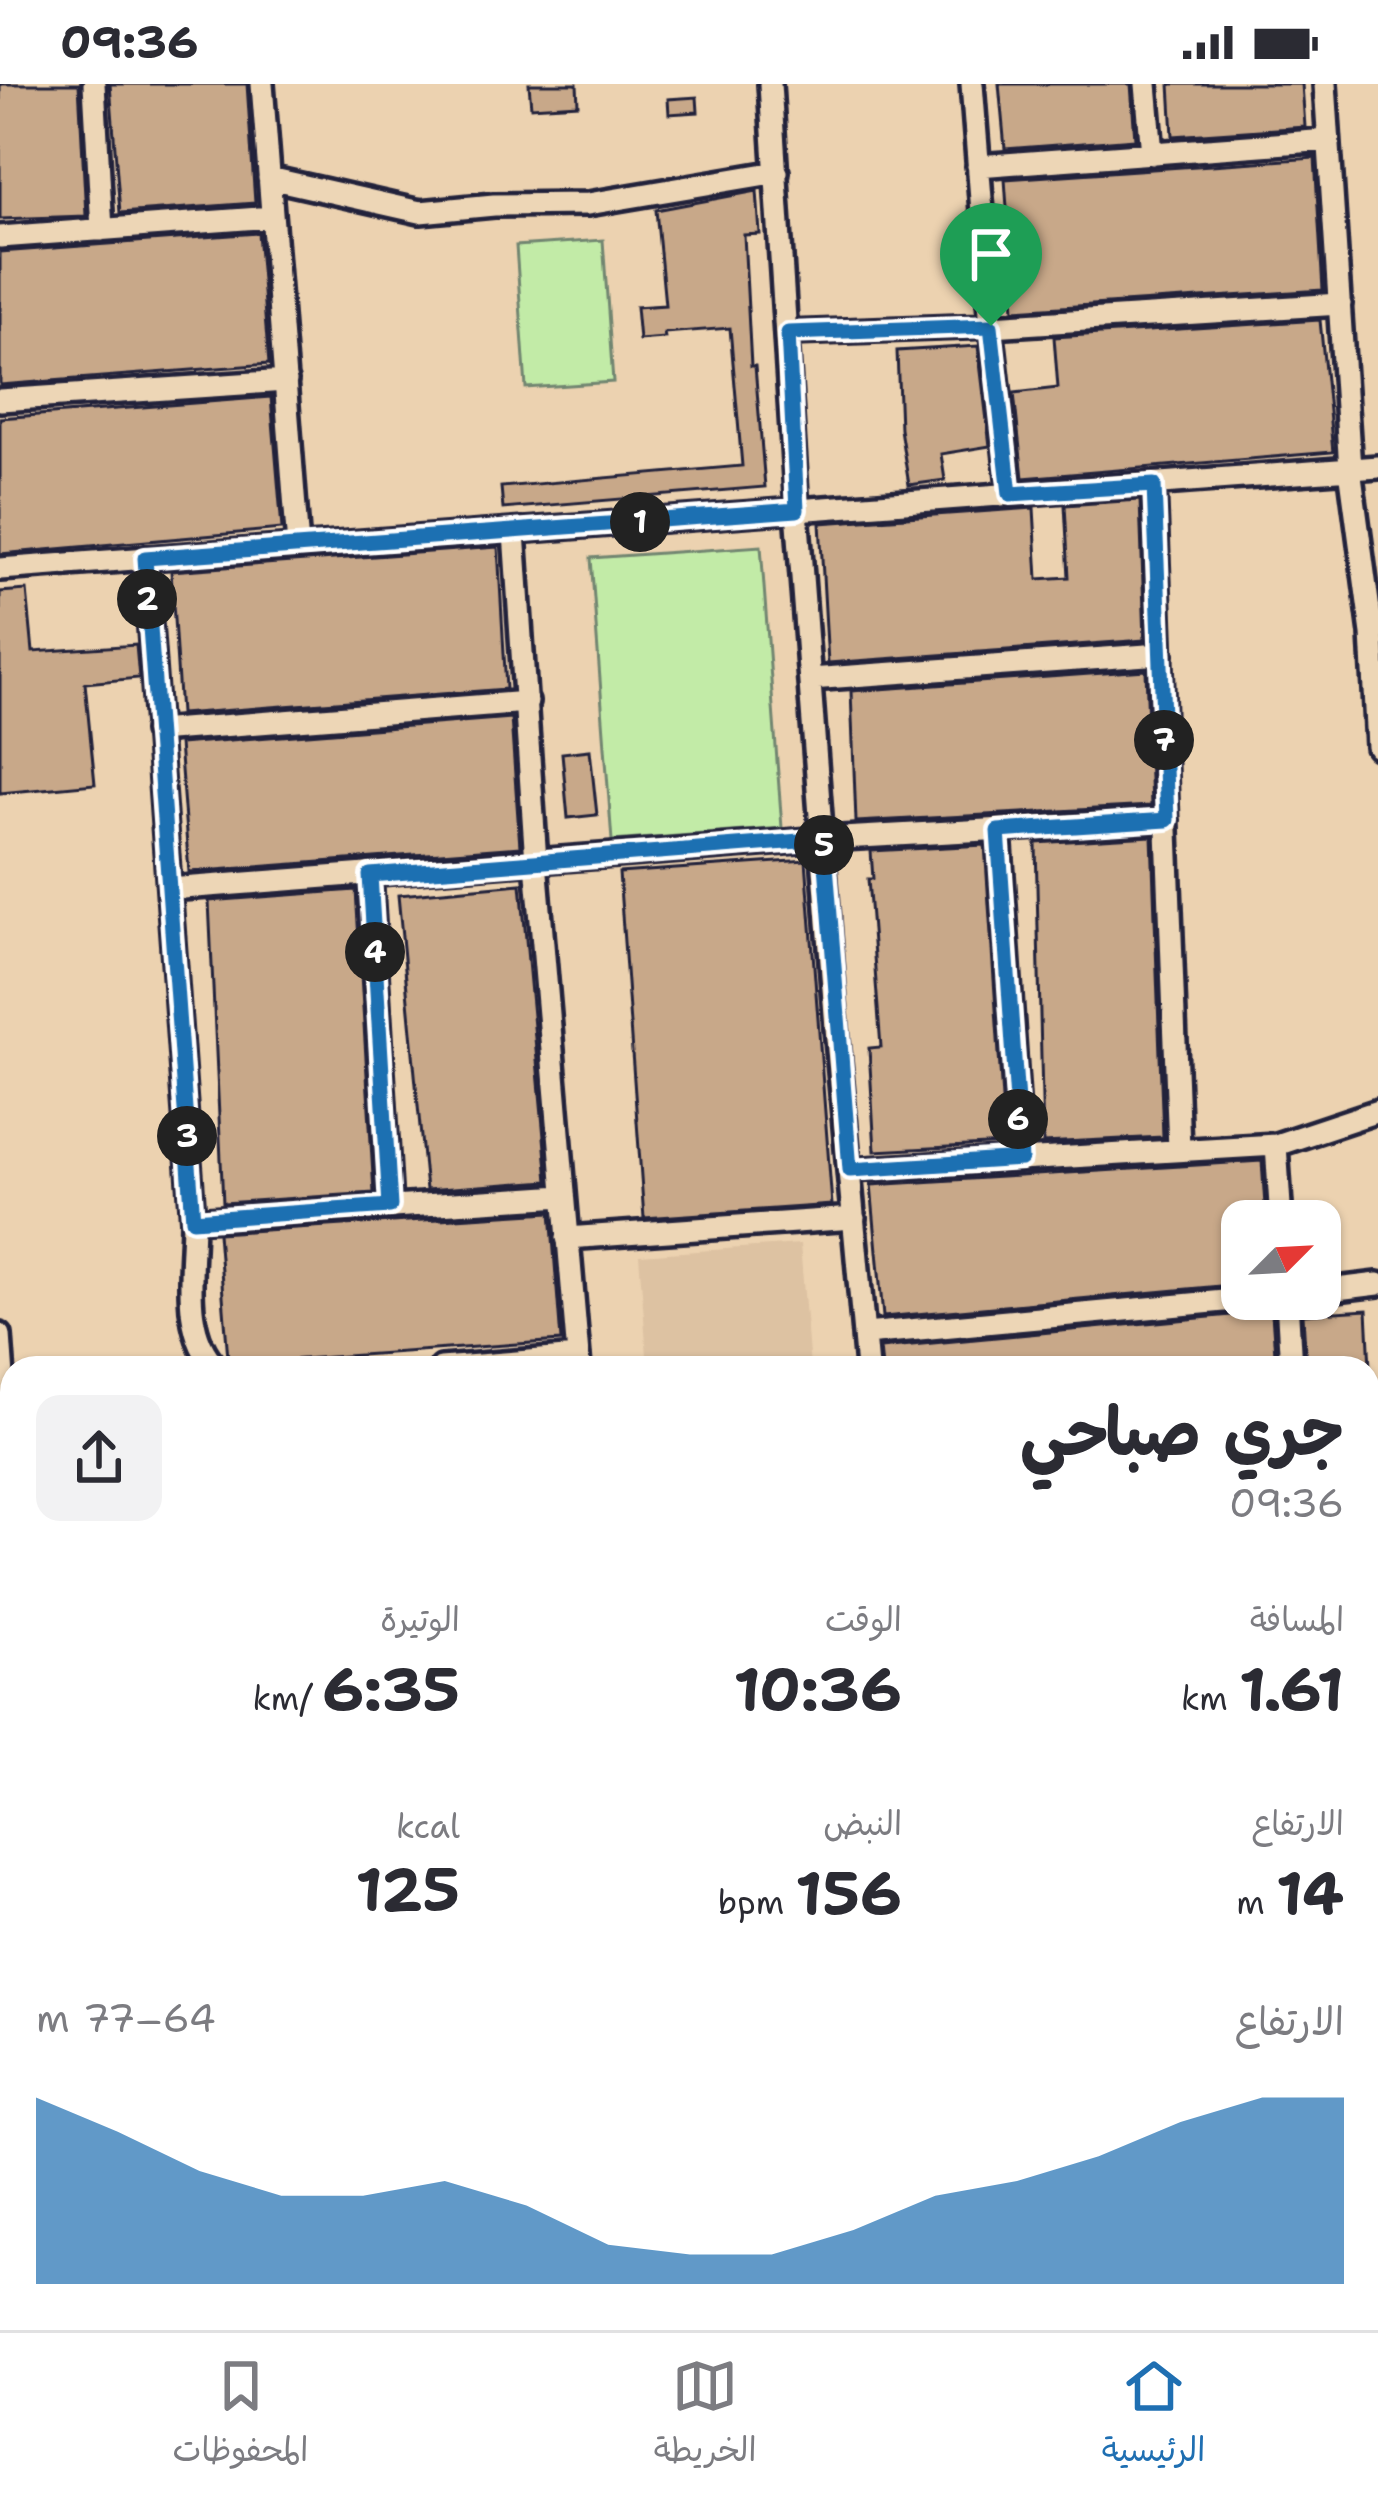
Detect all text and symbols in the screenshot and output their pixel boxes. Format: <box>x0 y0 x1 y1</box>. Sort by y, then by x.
text: 09:36 <box>60 12 198 72</box>
pin <box>940 203 1042 326</box>
icon: arrive <box>958 221 1024 287</box>
pin: 1 <box>610 492 670 552</box>
text: 1 <box>632 499 648 544</box>
pin: 2 <box>117 569 177 629</box>
text: 2 <box>135 576 159 621</box>
pin: 7 <box>1134 710 1194 770</box>
text: 7 <box>1152 717 1176 762</box>
pin: 5 <box>794 815 854 875</box>
text: 5 <box>814 822 834 867</box>
pin: 4 <box>345 922 405 982</box>
text: 4 <box>363 929 387 974</box>
pin: 6 <box>988 1089 1048 1149</box>
text: 6 <box>1006 1096 1030 1141</box>
pin: 3 <box>157 1106 217 1166</box>
text: 3 <box>175 1113 199 1158</box>
north arrow <box>1221 1200 1341 1320</box>
map controls <box>1221 1200 1341 1320</box>
text: جري صباحي <box>1020 1388 1344 1476</box>
button: share <box>36 1395 162 1521</box>
text: 09:36 <box>1229 1477 1344 1529</box>
text: الوتيرة <box>380 1597 460 1642</box>
text: الوقت <box>825 1597 902 1642</box>
text: المسافة <box>1250 1597 1344 1642</box>
text: 6:35 <box>322 1649 460 1729</box>
text: 10:36 <box>734 1649 902 1729</box>
text: 1.61 <box>1239 1649 1344 1729</box>
text: /km <box>253 1676 322 1721</box>
text: km <box>1181 1676 1239 1721</box>
text: النبض <box>823 1801 902 1846</box>
text: الارتفاع <box>1251 1801 1344 1846</box>
text: kcal <box>396 1804 460 1849</box>
text: 125 <box>355 1849 460 1929</box>
text: 156 <box>795 1853 902 1933</box>
text: 14 <box>1276 1853 1344 1933</box>
text: bpm <box>718 1880 795 1925</box>
text: m <box>1236 1880 1276 1925</box>
text: 64–77 m <box>36 1992 216 2044</box>
text: الارتفاع <box>1235 1995 1344 2047</box>
tab: المحفوظات <box>173 2353 308 2479</box>
tab: الخريطة <box>654 2353 757 2479</box>
tab: الرئيسية <box>1102 2353 1205 2479</box>

